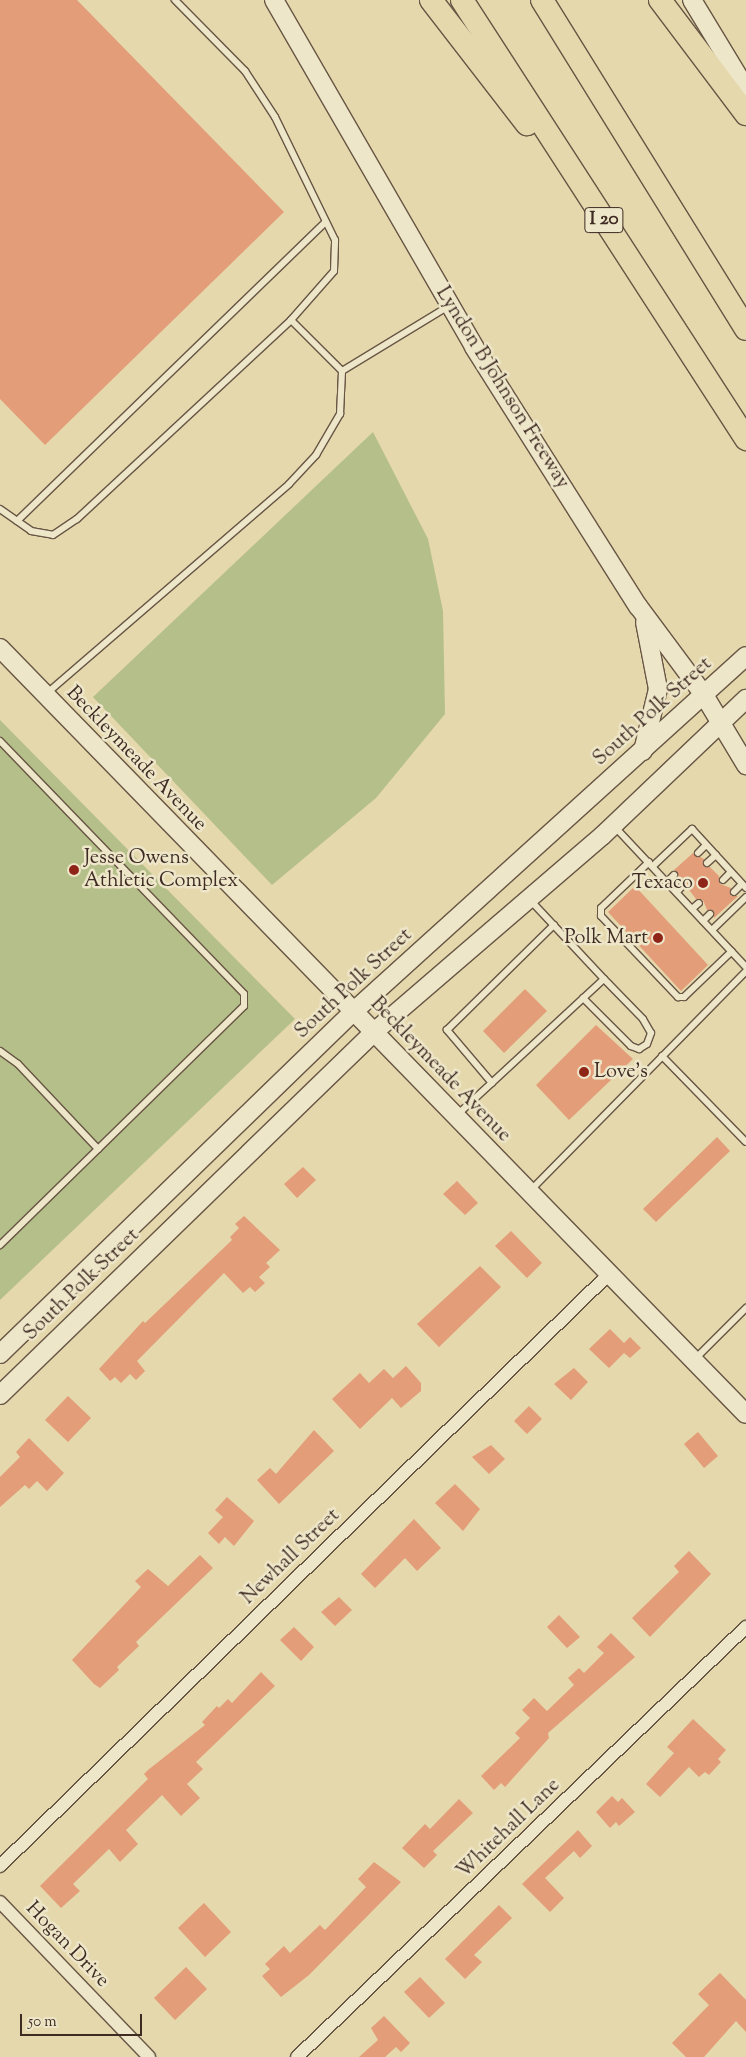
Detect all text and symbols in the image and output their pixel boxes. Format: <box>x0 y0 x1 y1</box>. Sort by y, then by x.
road number: I 20 <box>584 204 624 236</box>
street label: Lyndon B Johnson Freeway <box>430 283 574 493</box>
street label: South Polk Street <box>589 653 717 771</box>
street label: Beckleymeade Avenue <box>61 682 211 836</box>
place label: Jesse Owens Athletic Complex <box>84 846 238 893</box>
marker: Jesse Owens Athletic Complex <box>68 864 80 876</box>
place label: Texaco <box>632 871 693 895</box>
marker: Texaco <box>697 877 709 889</box>
street label: South Polk Street <box>291 924 417 1044</box>
place label: Polk Mart <box>564 926 648 950</box>
marker: Polk Mart <box>652 932 664 944</box>
street label: Beckleymeade Avenue <box>365 993 515 1147</box>
place label: Love's <box>594 1060 648 1084</box>
marker: Love's <box>578 1066 590 1078</box>
street label: South Polk Street <box>19 1224 145 1346</box>
street label: Newhall Street <box>237 1504 345 1610</box>
street label: Whitehall Lane <box>452 1774 566 1884</box>
street label: Hogan Drive <box>20 1897 114 1993</box>
scale bar <box>22 2004 145 2036</box>
text: 50 m <box>28 2012 57 2033</box>

